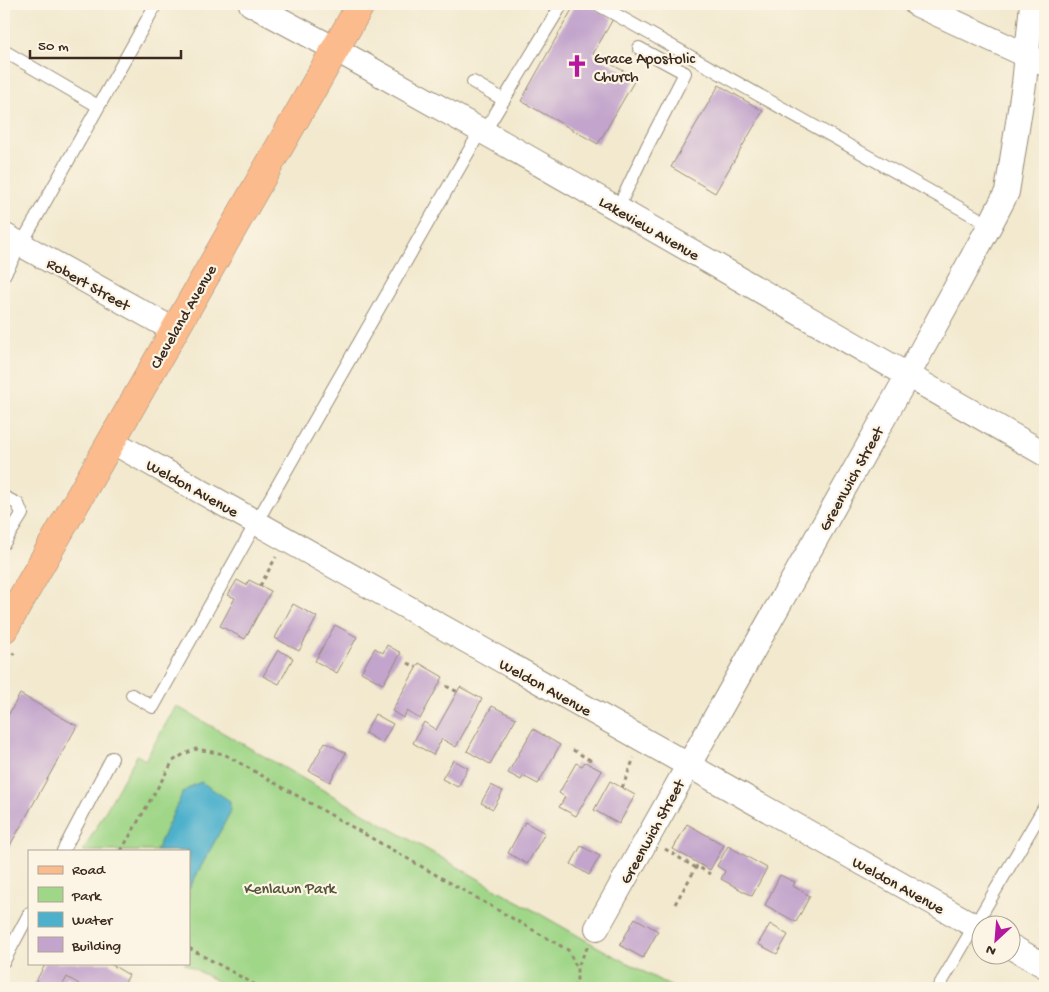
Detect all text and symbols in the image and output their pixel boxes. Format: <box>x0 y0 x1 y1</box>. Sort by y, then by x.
scale bar <box>30 28 181 60</box>
text: 50 m <box>38 38 69 56</box>
place label: Grace Apostolic Church <box>594 51 695 88</box>
church icon: Grace Apostolic Church <box>564 53 590 79</box>
street label: Lakeview Avenue <box>594 193 703 267</box>
street label: Robert Street <box>42 255 133 317</box>
street label: Cleveland Avenue <box>148 262 223 373</box>
street label: Greenwich Street <box>817 423 890 535</box>
street label: Weldon Avenue <box>142 457 241 524</box>
street label: Weldon Avenue <box>495 656 594 723</box>
street label: Greenwich Street <box>618 776 691 888</box>
legend <box>28 850 190 964</box>
street label: Weldon Avenue <box>848 854 947 921</box>
text: Road <box>72 862 106 880</box>
park label: Kenlawn Park <box>244 881 338 900</box>
text: Park <box>71 888 102 906</box>
text: Water <box>72 912 114 930</box>
north arrow <box>972 914 1022 964</box>
text: Building <box>71 938 121 956</box>
text: N <box>984 940 999 959</box>

